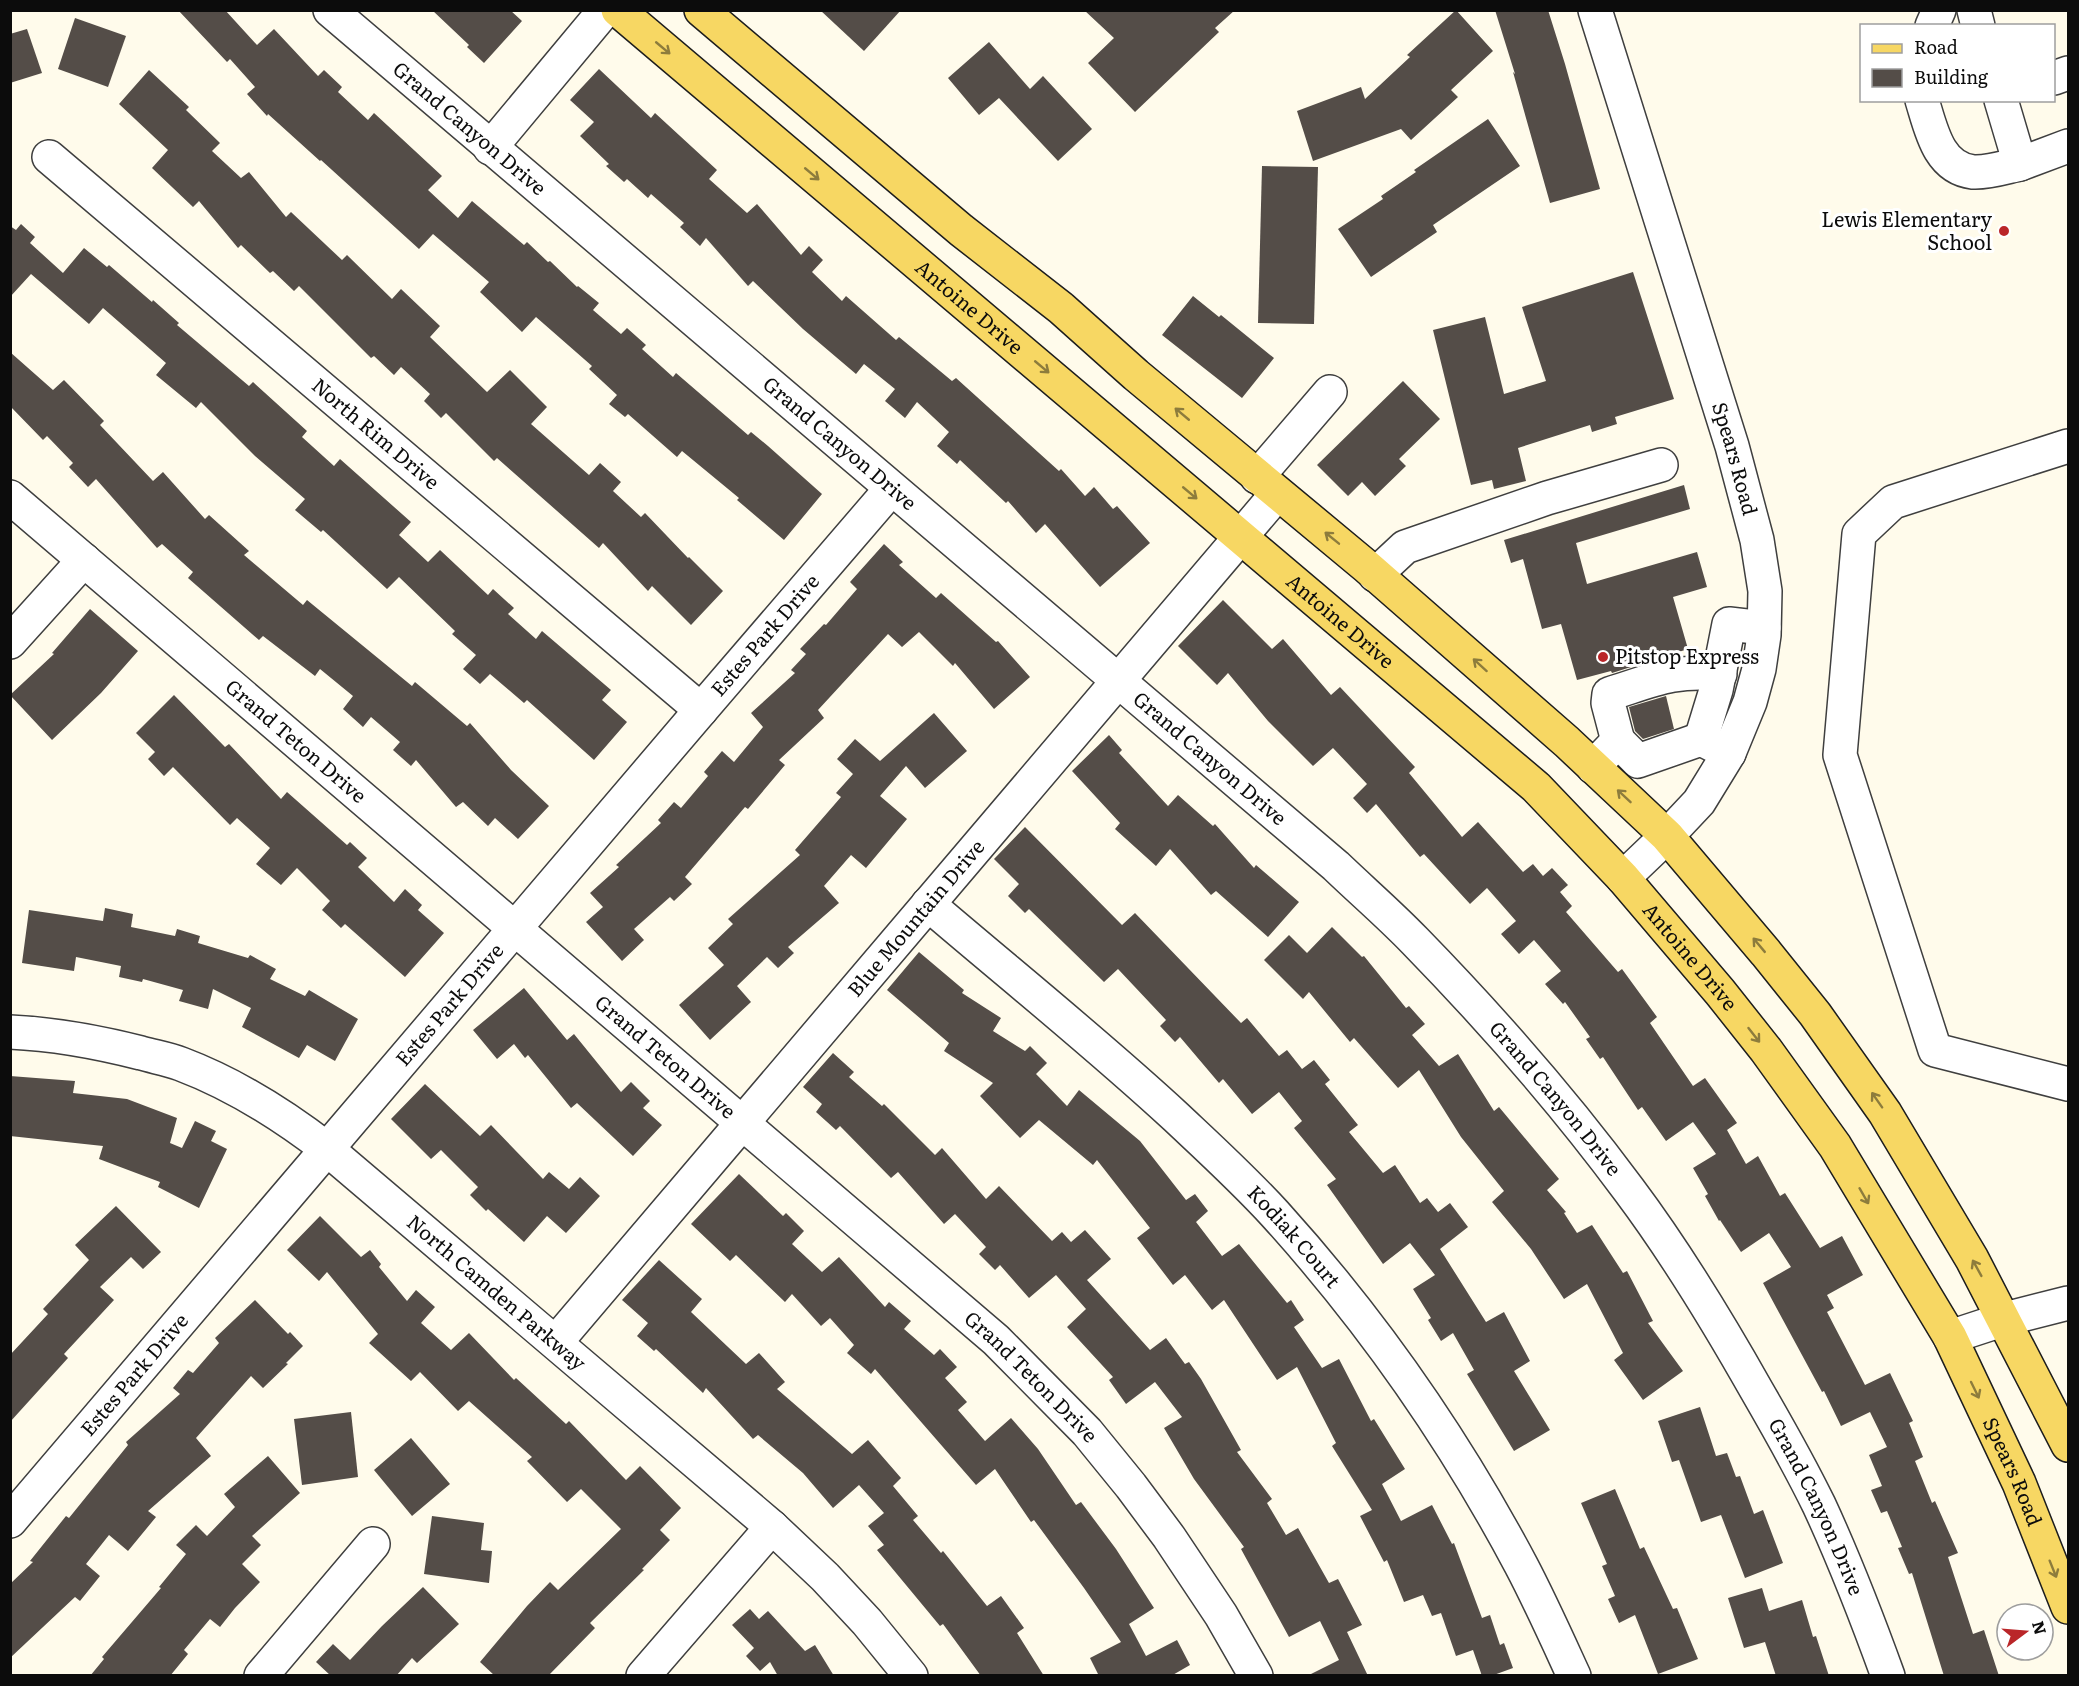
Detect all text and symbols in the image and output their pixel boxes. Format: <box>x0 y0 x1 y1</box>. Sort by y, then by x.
legend <box>1860 24 2055 102</box>
text: Road <box>1914 33 1958 60</box>
one-way arrow <box>655 41 670 55</box>
street label: Grand Canyon Drive <box>387 53 554 201</box>
text: Building <box>1914 63 1989 90</box>
one-way arrow <box>804 167 820 180</box>
place label: Lewis Elementary School <box>1821 203 1992 256</box>
marker: Lewis Elementary School <box>1997 224 2011 238</box>
street label: Antoine Drive <box>910 251 1031 360</box>
one-way arrow <box>1034 360 1049 374</box>
street label: Grand Canyon Drive <box>757 368 924 516</box>
street label: North Rim Drive <box>306 369 447 495</box>
street label: Spears Road <box>1706 398 1767 518</box>
one-way arrow <box>1174 407 1190 420</box>
one-way arrow <box>1182 487 1198 500</box>
one-way arrow <box>1324 532 1340 545</box>
street label: Antoine Drive <box>1281 565 1402 674</box>
street label: Estes Park Drive <box>702 566 825 702</box>
place label: Pitstop Express <box>1615 640 1759 670</box>
marker: Pitstop Express <box>1596 650 1610 664</box>
one-way arrow <box>1473 658 1488 672</box>
street label: Grand Teton Drive <box>220 671 374 809</box>
street label: Grand Canyon Drive <box>1128 683 1294 831</box>
one-way arrow <box>1617 789 1632 803</box>
street label: Blue Mountain Drive <box>839 832 990 1002</box>
street label: Antoine Drive <box>1637 895 1746 1016</box>
street label: Estes Park Drive <box>387 936 509 1072</box>
one-way arrow <box>1753 937 1766 953</box>
street label: Grand Teton Drive <box>589 987 744 1125</box>
street label: Grand Canyon Drive <box>1484 1013 1630 1181</box>
one-way arrow <box>1748 1027 1761 1043</box>
one-way arrow <box>1870 1093 1883 1109</box>
street label: Kodiak Court <box>1242 1177 1349 1293</box>
one-way arrow <box>1859 1187 1871 1204</box>
street label: North Camden Parkway <box>401 1206 594 1376</box>
one-way arrow <box>1971 1260 1983 1277</box>
street label: Grand Teton Drive <box>959 1302 1106 1448</box>
street label: Estes Park Drive <box>72 1306 194 1442</box>
one-way arrow <box>1970 1381 1981 1399</box>
street label: Spears Road <box>1977 1411 2051 1530</box>
street label: Grand Canyon Drive <box>1762 1412 1873 1599</box>
one-way arrow <box>2049 1559 2060 1577</box>
north arrow <box>1995 1602 2055 1662</box>
text: N <box>2027 1618 2054 1637</box>

